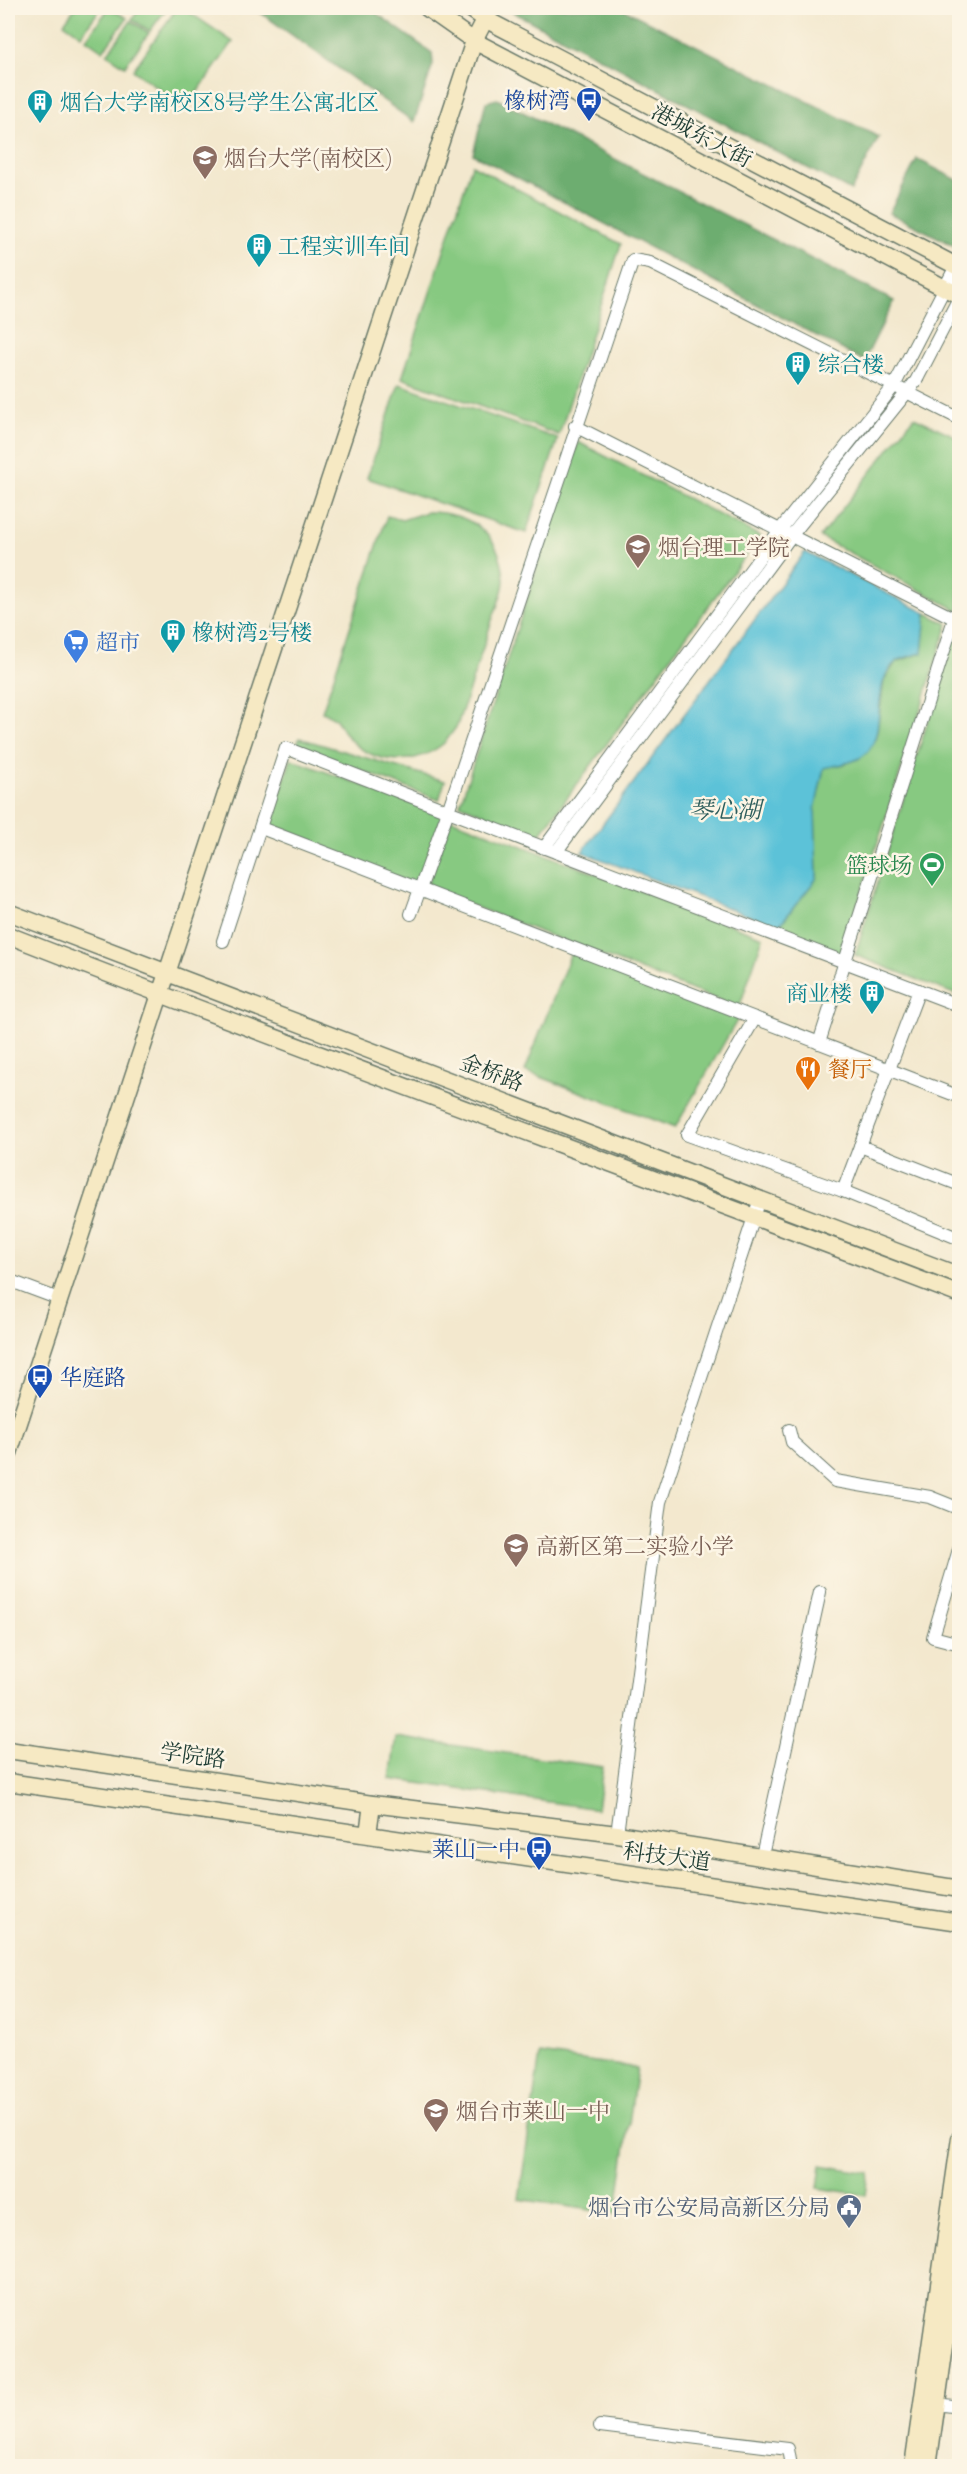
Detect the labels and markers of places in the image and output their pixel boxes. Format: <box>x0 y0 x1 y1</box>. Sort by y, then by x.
bus stop icon: 橡树湾 <box>574 85 604 123</box>
building icon: 烟台大学南校区8号学生公寓北区 <box>25 87 55 125</box>
place label: 橡树湾 <box>504 87 570 119</box>
place label: 烟台大学南校区8号学生公寓北区 <box>60 89 379 121</box>
school or university icon: 烟台大学(南校区) <box>190 143 220 181</box>
place label: 烟台大学(南校区) <box>224 145 392 177</box>
building icon: 工程实训车间 <box>244 231 274 269</box>
place label: 工程实训车间 <box>278 233 410 265</box>
building icon: 综合楼 <box>783 349 813 387</box>
place label: 综合楼 <box>818 351 884 383</box>
school or university icon: 烟台理工学院 <box>623 532 653 570</box>
place label: 烟台理工学院 <box>658 534 790 566</box>
building icon: 橡树湾2号楼 <box>158 617 188 655</box>
place label: 橡树湾2号楼 <box>192 619 312 651</box>
supermarket icon: 超市 <box>61 627 91 665</box>
place label: 超市 <box>96 629 140 661</box>
sports icon: 篮球场 <box>917 850 947 888</box>
place label: 篮球场 <box>846 852 912 884</box>
building icon: 商业楼 <box>857 978 887 1016</box>
place label: 商业楼 <box>786 980 852 1012</box>
restaurant icon: 餐厅 <box>793 1054 823 1092</box>
place label: 餐厅 <box>828 1056 872 1088</box>
bus stop icon: 华庭路 <box>25 1362 55 1400</box>
place label: 华庭路 <box>60 1364 126 1396</box>
school or university icon: 高新区第二实验小学 <box>501 1531 531 1569</box>
place label: 高新区第二实验小学 <box>536 1533 734 1565</box>
bus stop icon: 莱山一中 <box>524 1834 554 1872</box>
place label: 莱山一中 <box>432 1836 520 1868</box>
school or university icon: 烟台市莱山一中 <box>421 2096 451 2134</box>
place label: 烟台市莱山一中 <box>456 2098 610 2130</box>
public building icon: 烟台市公安局高新区分局 <box>834 2192 864 2230</box>
place label: 烟台市公安局高新区分局 <box>588 2194 830 2226</box>

